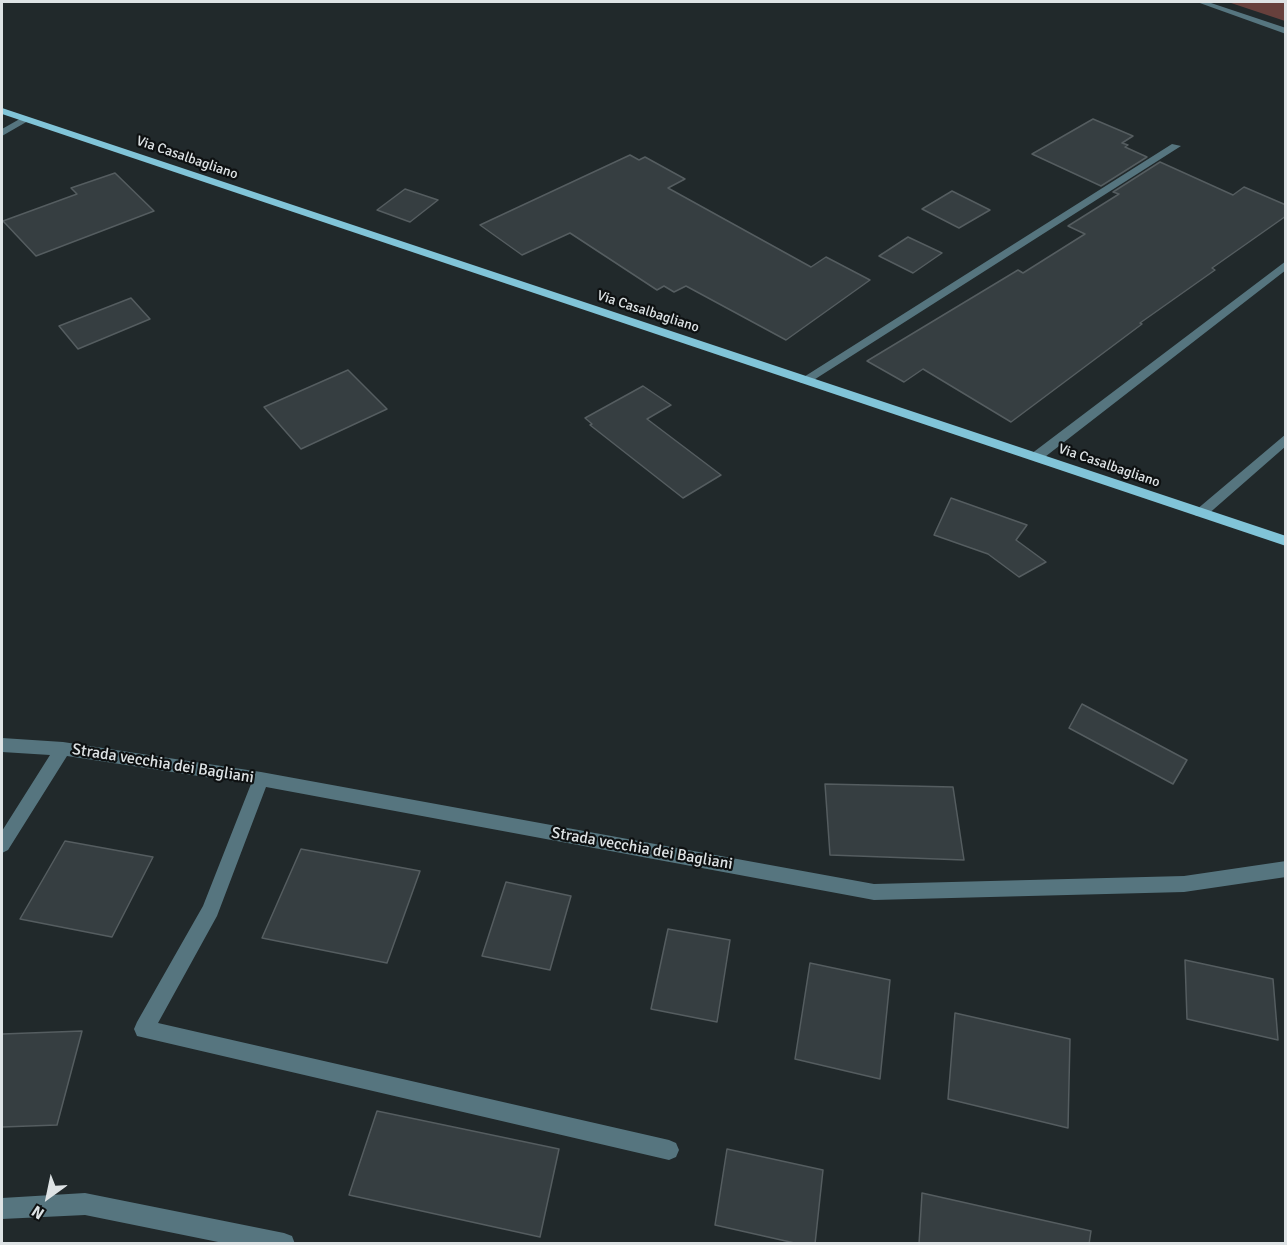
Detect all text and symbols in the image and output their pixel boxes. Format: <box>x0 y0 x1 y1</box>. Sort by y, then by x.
street label: Via Casalbagliano <box>134 133 240 183</box>
street label: Via Casalbagliano <box>595 288 701 336</box>
street label: Via Casalbagliano <box>1056 441 1162 491</box>
street label: Strada vecchia dei Bagliani <box>71 740 255 788</box>
street label: Strada vecchia dei Bagliani <box>550 824 734 874</box>
north arrow <box>18 1167 78 1227</box>
text: N <box>28 1201 48 1224</box>

